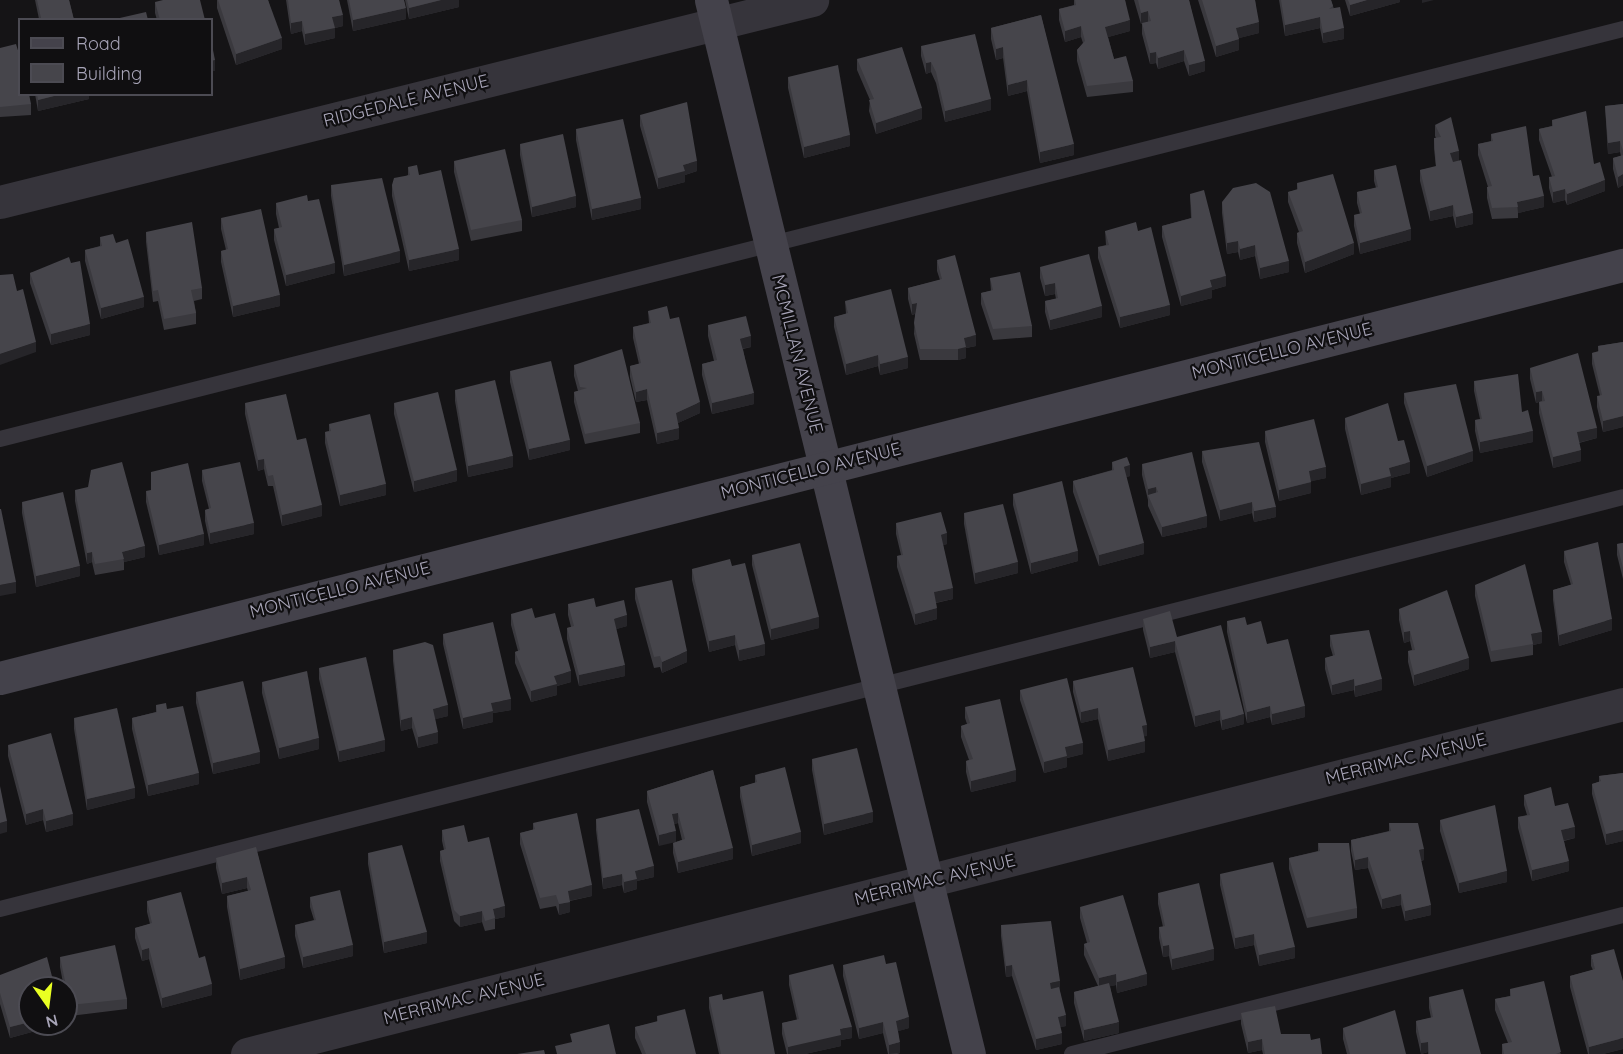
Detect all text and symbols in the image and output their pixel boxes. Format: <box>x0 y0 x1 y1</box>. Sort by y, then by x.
legend <box>18 18 213 96</box>
text: Road <box>76 32 121 55</box>
text: Building <box>76 62 142 85</box>
street label: RIDGEDALE AVENUE <box>321 70 491 132</box>
street label: MCMILLAN AVENUE <box>767 272 827 436</box>
street label: MONTICELLO AVENUE <box>1190 318 1374 384</box>
street label: MONTICELLO AVENUE <box>719 438 903 504</box>
street label: MONTICELLO AVENUE <box>248 557 432 623</box>
street label: MERRIMAC AVENUE <box>1323 729 1489 789</box>
street label: MERRIMAC AVENUE <box>852 850 1018 910</box>
street label: MERRIMAC AVENUE <box>381 969 547 1029</box>
north arrow <box>18 976 78 1036</box>
text: N <box>44 1010 60 1033</box>

